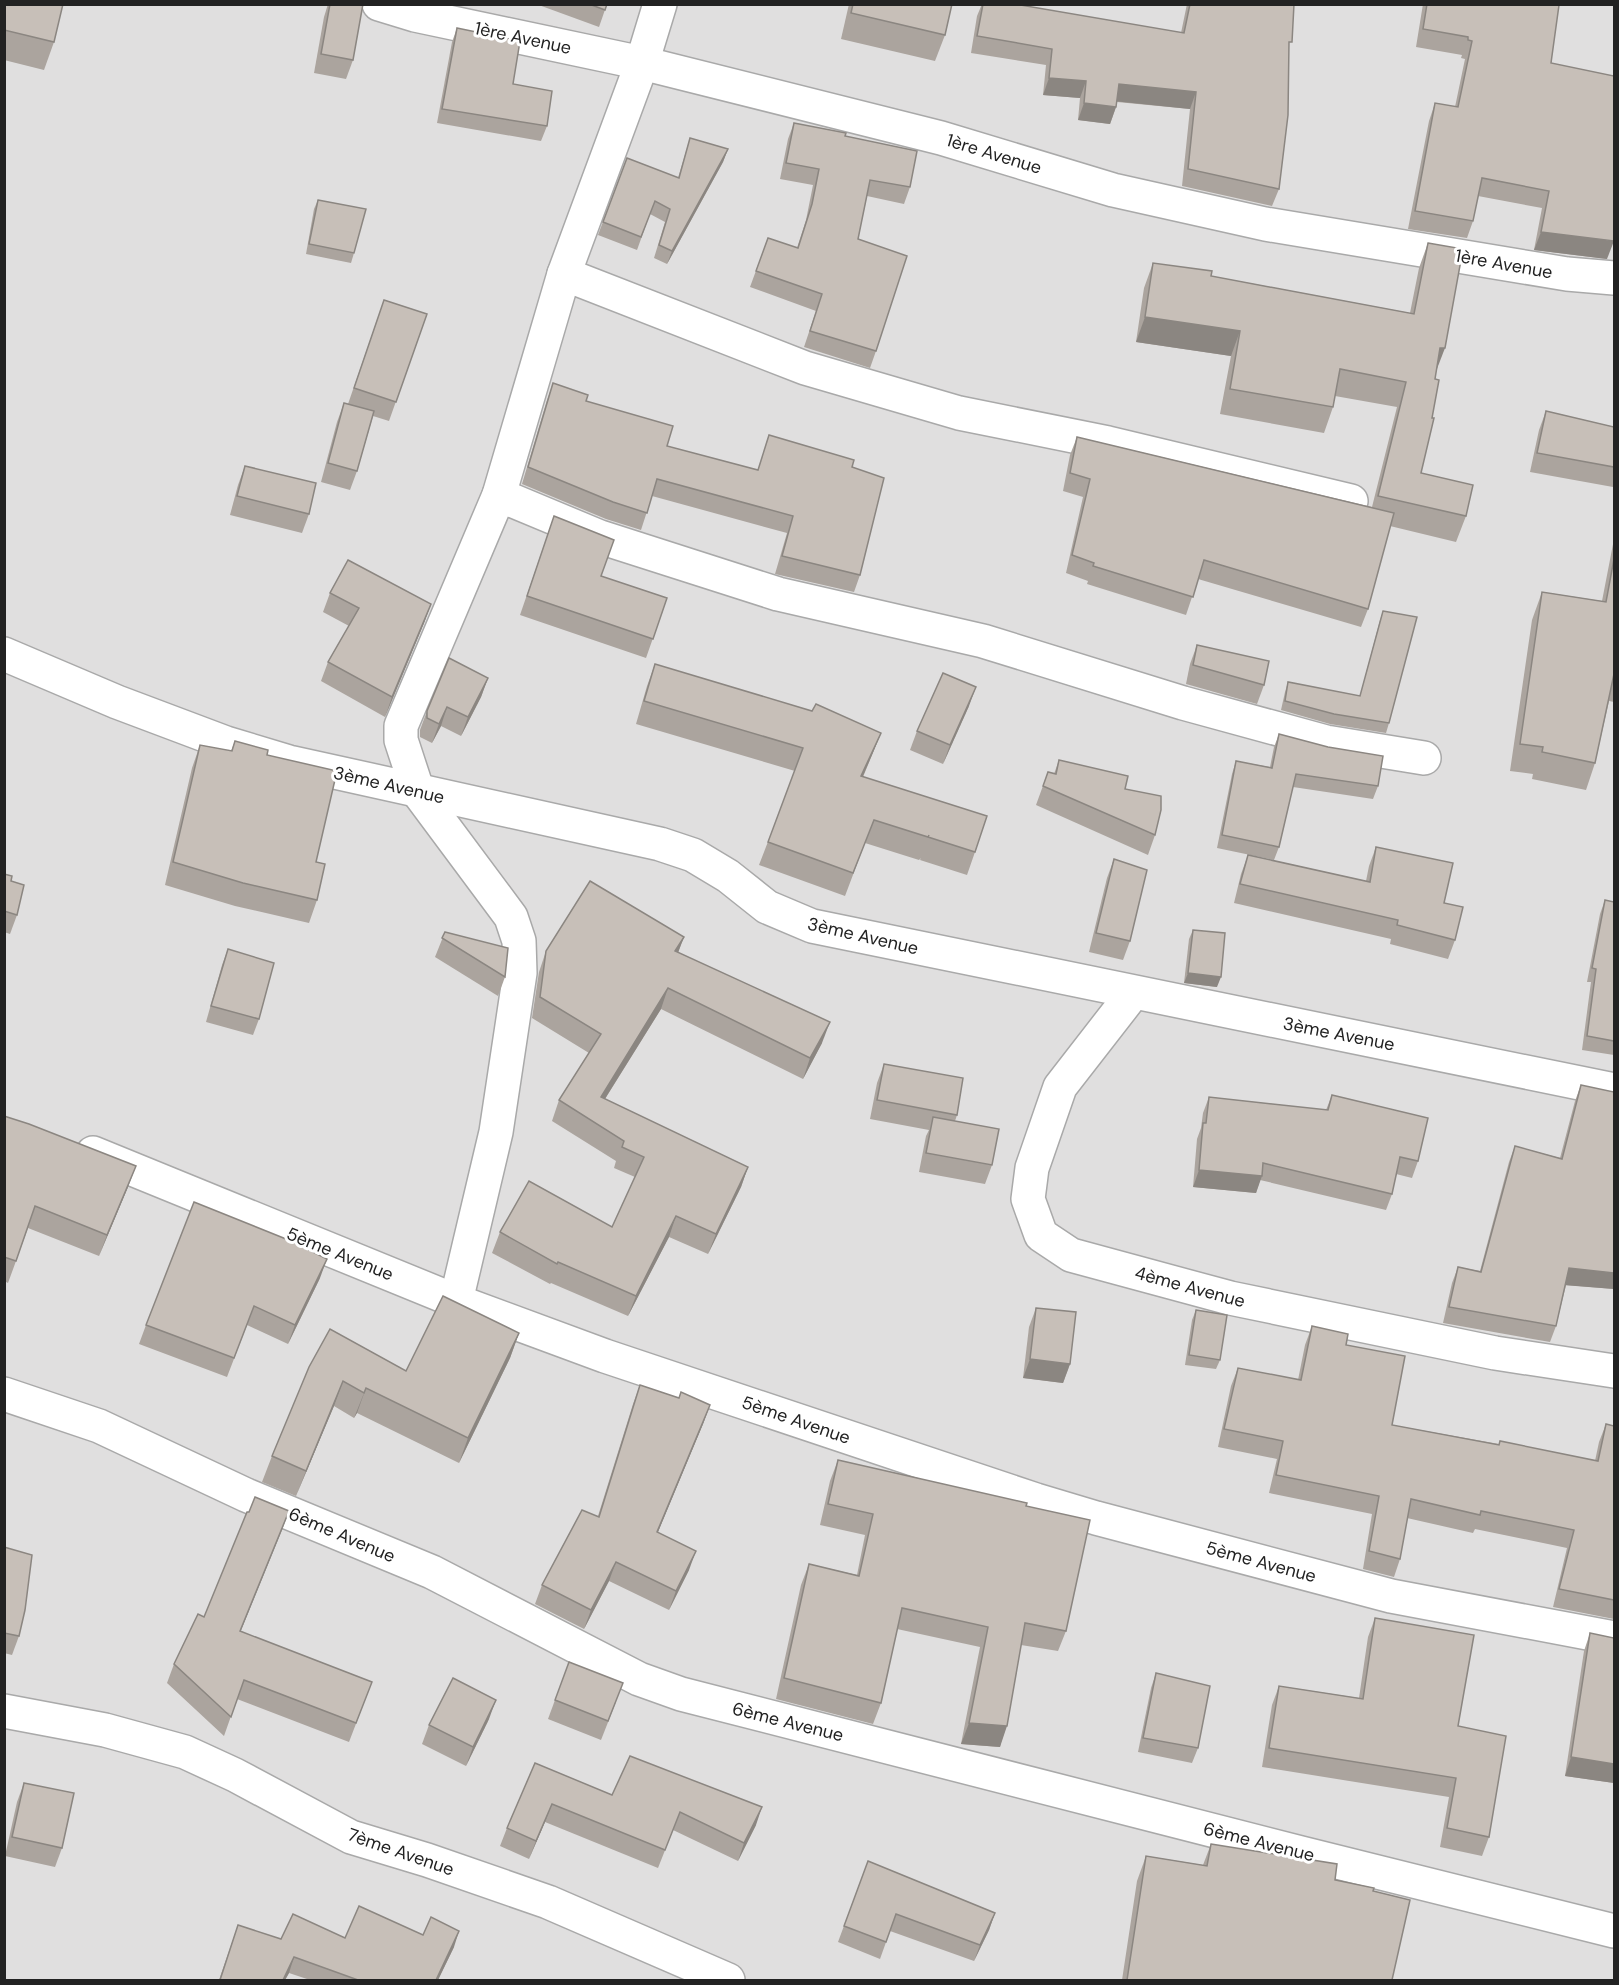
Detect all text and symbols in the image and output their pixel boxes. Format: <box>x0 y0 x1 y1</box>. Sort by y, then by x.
street label: 1ère Avenue <box>472 16 574 60</box>
street label: 1ère Avenue <box>943 128 1045 180</box>
street label: 1ère Avenue <box>1453 244 1555 284</box>
street label: 3ème Avenue <box>331 761 447 809</box>
street label: 3ème Avenue <box>805 912 921 960</box>
street label: 3ème Avenue <box>1281 1011 1397 1057</box>
street label: 5ème Avenue <box>283 1222 397 1286</box>
street label: 4ème Avenue <box>1132 1261 1248 1313</box>
street label: 5ème Avenue <box>738 1390 854 1450</box>
street label: 6ème Avenue <box>285 1502 399 1568</box>
street label: 5ème Avenue <box>1203 1536 1319 1588</box>
street label: 6ème Avenue <box>730 1697 846 1747</box>
street label: 6ème Avenue <box>1201 1817 1317 1867</box>
street label: 7ème Avenue <box>345 1823 457 1881</box>

